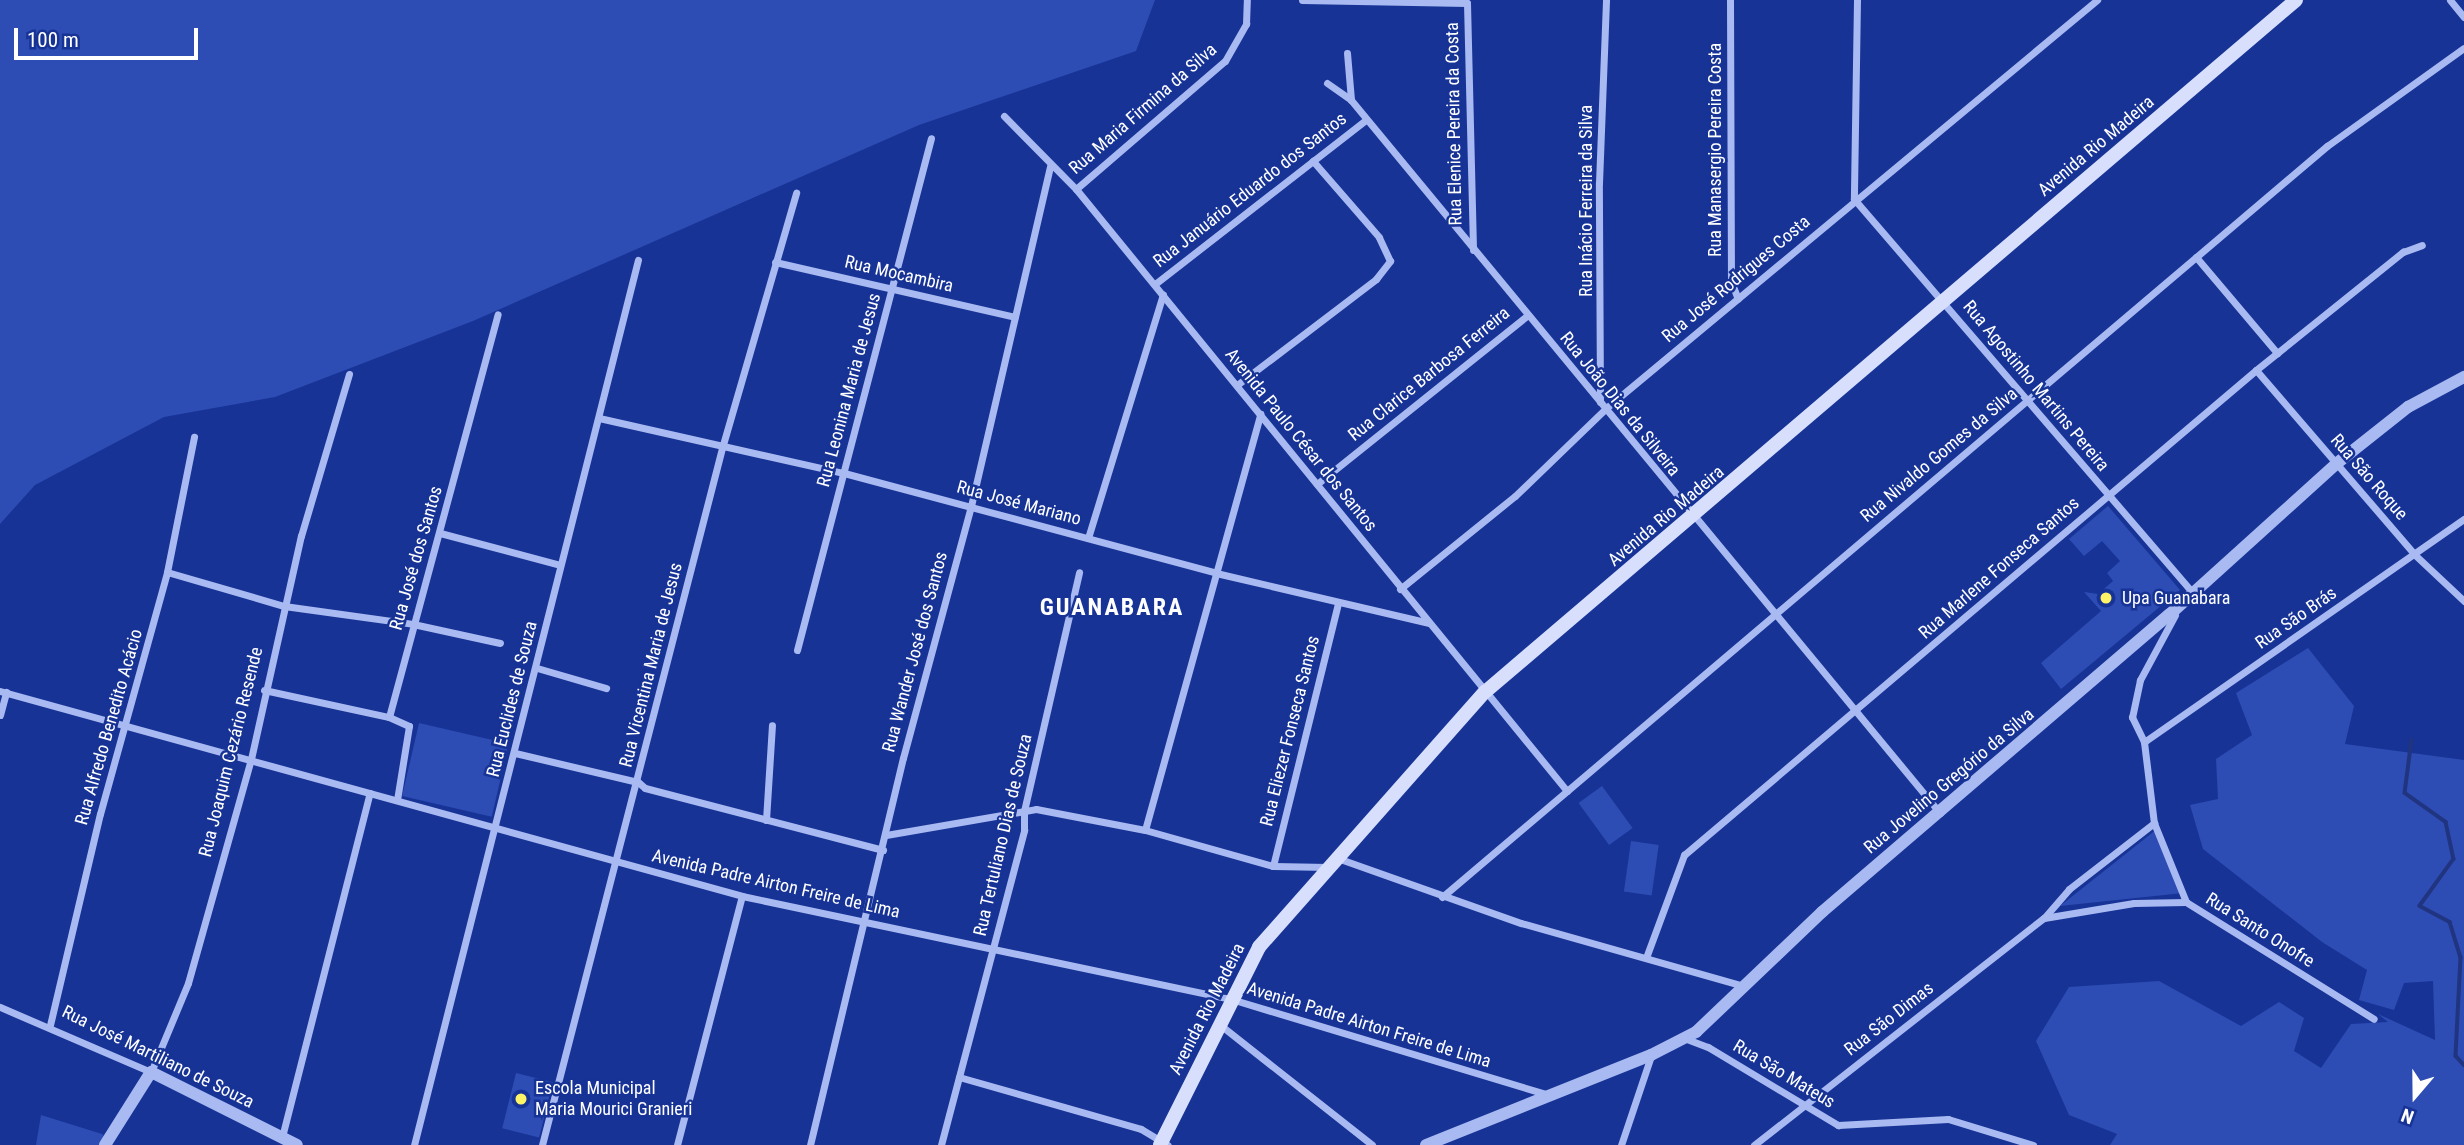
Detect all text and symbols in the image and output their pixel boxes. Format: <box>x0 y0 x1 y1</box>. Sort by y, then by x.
scale bar <box>18 14 201 58</box>
street label: Rua Elenice Pereira da Costa <box>1441 22 1467 226</box>
text: 100 m <box>27 28 79 52</box>
street label: Rua Maria Firmina da Silva <box>1065 39 1221 179</box>
street label: Rua Manasergio Pereira Costa <box>1704 43 1726 257</box>
street label: Avenida Rio Madeira <box>2034 91 2158 201</box>
street label: Rua Inácio Ferreira da Silva <box>1575 105 1597 297</box>
street label: Rua Januário Eduardo dos Santos <box>1149 108 1351 272</box>
street label: Rua José Rodrigues Costa <box>1658 211 1814 347</box>
street label: Rua Mocambira <box>843 251 955 297</box>
street label: Rua Leonina Maria de Jesus <box>813 291 885 489</box>
street label: Rua Agostinho Martins Pereira <box>1958 296 2114 476</box>
street label: Rua Clarice Barbosa Ferreira <box>1344 302 1514 446</box>
street label: Rua João Dias da Silveira <box>1555 328 1685 480</box>
street label: Avenida Paulo César dos Santos <box>1220 344 1382 536</box>
street label: Rua Nivaldo Gomes da Silva <box>1856 383 2022 527</box>
street label: Rua São Roque <box>2326 430 2412 524</box>
street label: Avenida Rio Madeira <box>1604 461 1728 571</box>
street label: Rua José Mariano <box>955 476 1083 530</box>
street label: Rua José dos Santos <box>385 483 447 633</box>
street label: Rua Marlene Fonseca Santos <box>1914 492 2084 644</box>
street label: Rua Wander José dos Santos <box>878 549 952 755</box>
street label: Rua Vicentina Maria de Jesus <box>615 561 687 769</box>
street label: Rua São Brás <box>2251 582 2341 654</box>
place label: Upa Guanabara <box>2122 587 2230 609</box>
marker: Upa Guanabara <box>2096 588 2116 608</box>
district label: GUANABARA <box>1041 594 1183 622</box>
street label: Rua Euclides de Souza <box>482 619 542 779</box>
street label: Rua Alfredo Benedito Acácio <box>71 627 147 827</box>
street label: Rua Eliezer Fonseca Santos <box>1256 634 1324 828</box>
street label: Rua Joaquim Cezário Resende <box>194 645 268 859</box>
street label: Rua Jovelino Gregório da Silva <box>1860 704 2038 858</box>
street label: Rua Tertuliano Dias de Souza <box>969 732 1037 938</box>
street label: Avenida Padre Airton Freire de Lima <box>650 845 902 923</box>
street label: Rua Santo Onofre <box>2202 888 2318 972</box>
street label: Avenida Rio Madeira <box>1165 940 1249 1078</box>
street label: Avenida Padre Airton Freire de Lima <box>1244 978 1494 1072</box>
street label: Rua São Dimas <box>1840 978 1938 1060</box>
street label: Rua José Martiliano de Souza <box>58 1001 258 1113</box>
street label: Rua São Mateus <box>1729 1035 1839 1113</box>
north arrow <box>2380 1061 2450 1131</box>
place label: Escola Municipal Maria Mourici Granieri <box>535 1078 692 1120</box>
marker: Escola Municipal Maria Mourici Granieri <box>513 1091 529 1107</box>
text: N <box>2398 1103 2417 1129</box>

